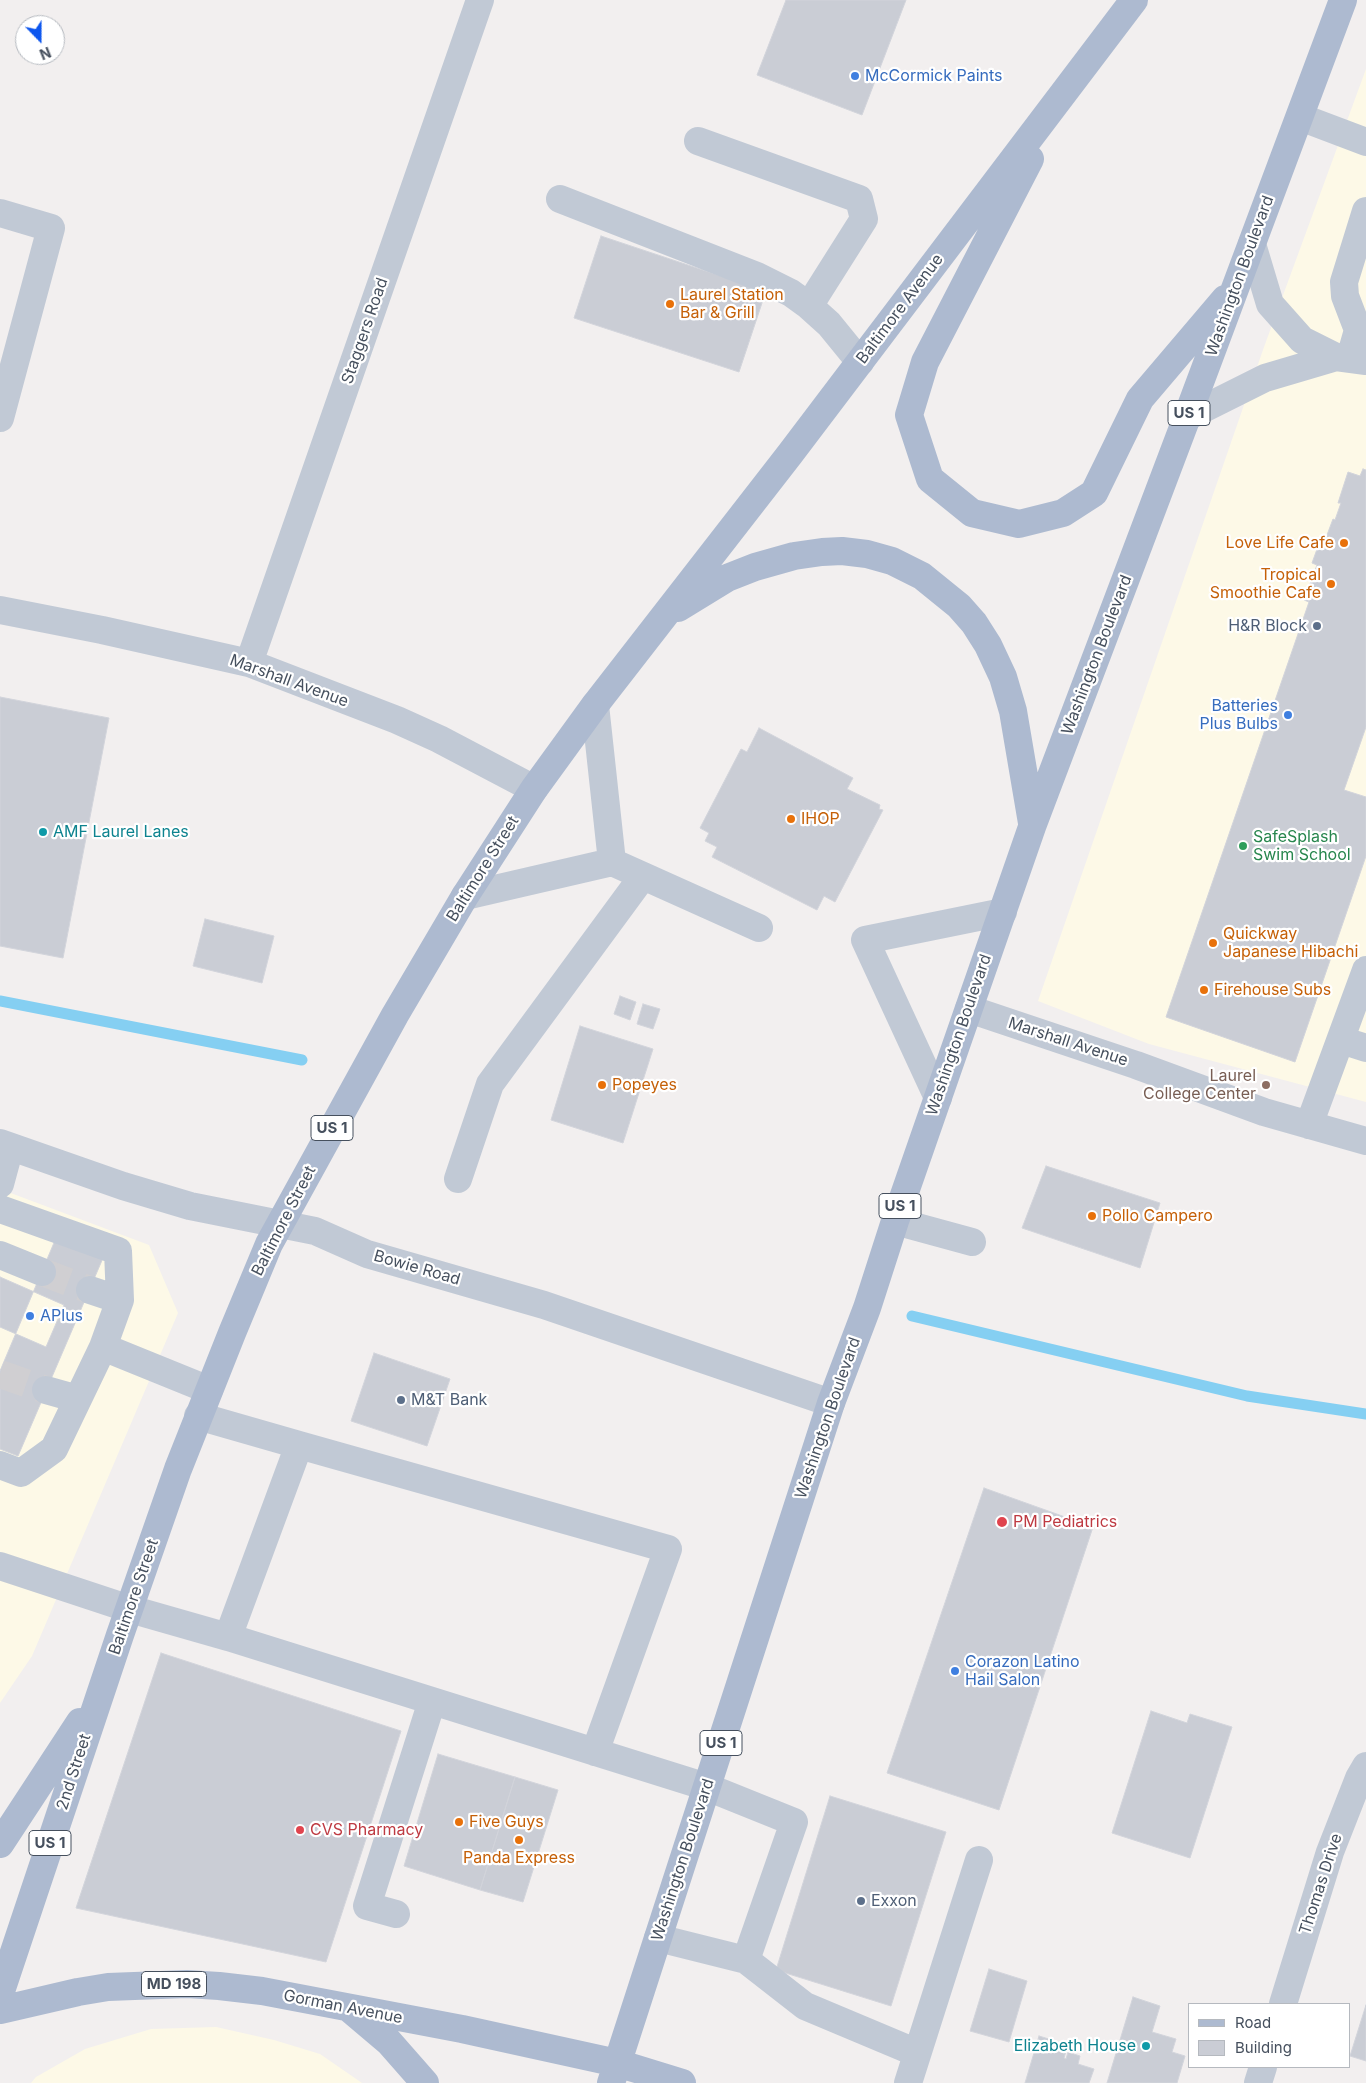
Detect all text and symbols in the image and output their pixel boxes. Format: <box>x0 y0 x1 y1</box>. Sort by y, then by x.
north arrow <box>15 15 65 65</box>
text: N <box>37 44 54 63</box>
place label: McCormick Paints <box>865 66 1003 86</box>
marker: McCormick Paints <box>849 70 861 82</box>
street label: Washington Boulevard <box>1202 193 1278 359</box>
street label: Baltimore Avenue <box>853 250 947 368</box>
street label: Staggers Road <box>338 275 392 387</box>
place label: Laurel Station Bar & Grill <box>680 285 784 323</box>
marker: Laurel Station Bar & Grill <box>664 298 676 310</box>
road number: US 1 <box>1168 400 1210 426</box>
place label: Love Life Cafe <box>1226 533 1334 553</box>
marker: Love Life Cafe <box>1338 537 1350 549</box>
place label: Tropical Smoothie Cafe <box>1210 565 1321 603</box>
street label: Washington Boulevard <box>1058 572 1136 738</box>
marker: Tropical Smoothie Cafe <box>1325 578 1337 590</box>
place label: H&R Block <box>1228 616 1307 636</box>
marker: H&R Block <box>1311 620 1323 632</box>
street label: Marshall Avenue <box>227 651 351 711</box>
place label: Batteries Plus Bulbs <box>1199 696 1278 734</box>
marker: Batteries Plus Bulbs <box>1282 709 1294 721</box>
place label: IHOP <box>801 809 840 829</box>
street label: Baltimore Street <box>443 813 523 925</box>
marker: IHOP <box>785 813 797 825</box>
place label: AMF Laurel Lanes <box>53 822 189 842</box>
marker: AMF Laurel Lanes <box>37 826 49 838</box>
place label: SafeSplash Swim School <box>1253 827 1351 865</box>
marker: SafeSplash Swim School <box>1237 840 1249 852</box>
place label: Quickway Japanese Hibachi <box>1223 924 1358 962</box>
marker: Quickway Japanese Hibachi <box>1207 937 1219 949</box>
street label: Washington Boulevard <box>922 952 996 1118</box>
place label: Firehouse Subs <box>1214 980 1331 1000</box>
marker: Firehouse Subs <box>1198 984 1210 996</box>
street label: Marshall Avenue <box>1006 1014 1130 1070</box>
place label: Laurel College Center <box>1143 1066 1256 1104</box>
place label: Popeyes <box>612 1075 677 1095</box>
marker: Popeyes <box>596 1079 608 1091</box>
marker: Laurel College Center <box>1260 1079 1272 1091</box>
road number: US 1 <box>311 1116 353 1140</box>
street label: Baltimore Street <box>248 1163 320 1279</box>
road number: US 1 <box>879 1194 921 1218</box>
place label: Pollo Campero <box>1102 1206 1213 1226</box>
marker: Pollo Campero <box>1086 1210 1098 1222</box>
street label: Bowie Road <box>371 1246 463 1290</box>
place label: APlus <box>40 1306 83 1326</box>
marker: APlus <box>24 1310 36 1322</box>
street label: Washington Boulevard <box>791 1335 865 1501</box>
place label: M&T Bank <box>411 1390 487 1410</box>
marker: M&T Bank <box>395 1394 407 1406</box>
place label: PM Pediatrics <box>1013 1512 1117 1532</box>
marker: PM Pediatrics <box>995 1515 1009 1529</box>
street label: Baltimore Street <box>105 1537 163 1657</box>
place label: Corazon Latino Hail Salon <box>965 1652 1080 1690</box>
marker: Corazon Latino Hail Salon <box>949 1665 961 1677</box>
road number: US 1 <box>700 1730 742 1756</box>
street label: 2nd Street <box>53 1732 95 1812</box>
street label: Washington Boulevard <box>648 1776 718 1944</box>
place label: Five Guys <box>469 1812 544 1832</box>
marker: Five Guys <box>453 1816 465 1828</box>
place label: CVS Pharmacy <box>310 1820 423 1840</box>
marker: CVS Pharmacy <box>294 1824 306 1836</box>
road number: US 1 <box>29 1830 71 1856</box>
street label: Thomas Drive <box>1296 1831 1346 1937</box>
marker: Panda Express <box>513 1834 525 1846</box>
place label: Panda Express <box>463 1848 575 1868</box>
place label: Exxon <box>871 1891 917 1911</box>
marker: Exxon <box>855 1895 867 1907</box>
road number: MD 198 <box>142 1972 206 1996</box>
street label: Gorman Avenue <box>282 1986 404 2028</box>
legend <box>1188 2003 1351 2068</box>
text: Road <box>1235 2013 1271 2032</box>
place label: Elizabeth House <box>1014 2036 1136 2056</box>
text: Building <box>1235 2038 1292 2057</box>
marker: Elizabeth House <box>1140 2040 1152 2052</box>

